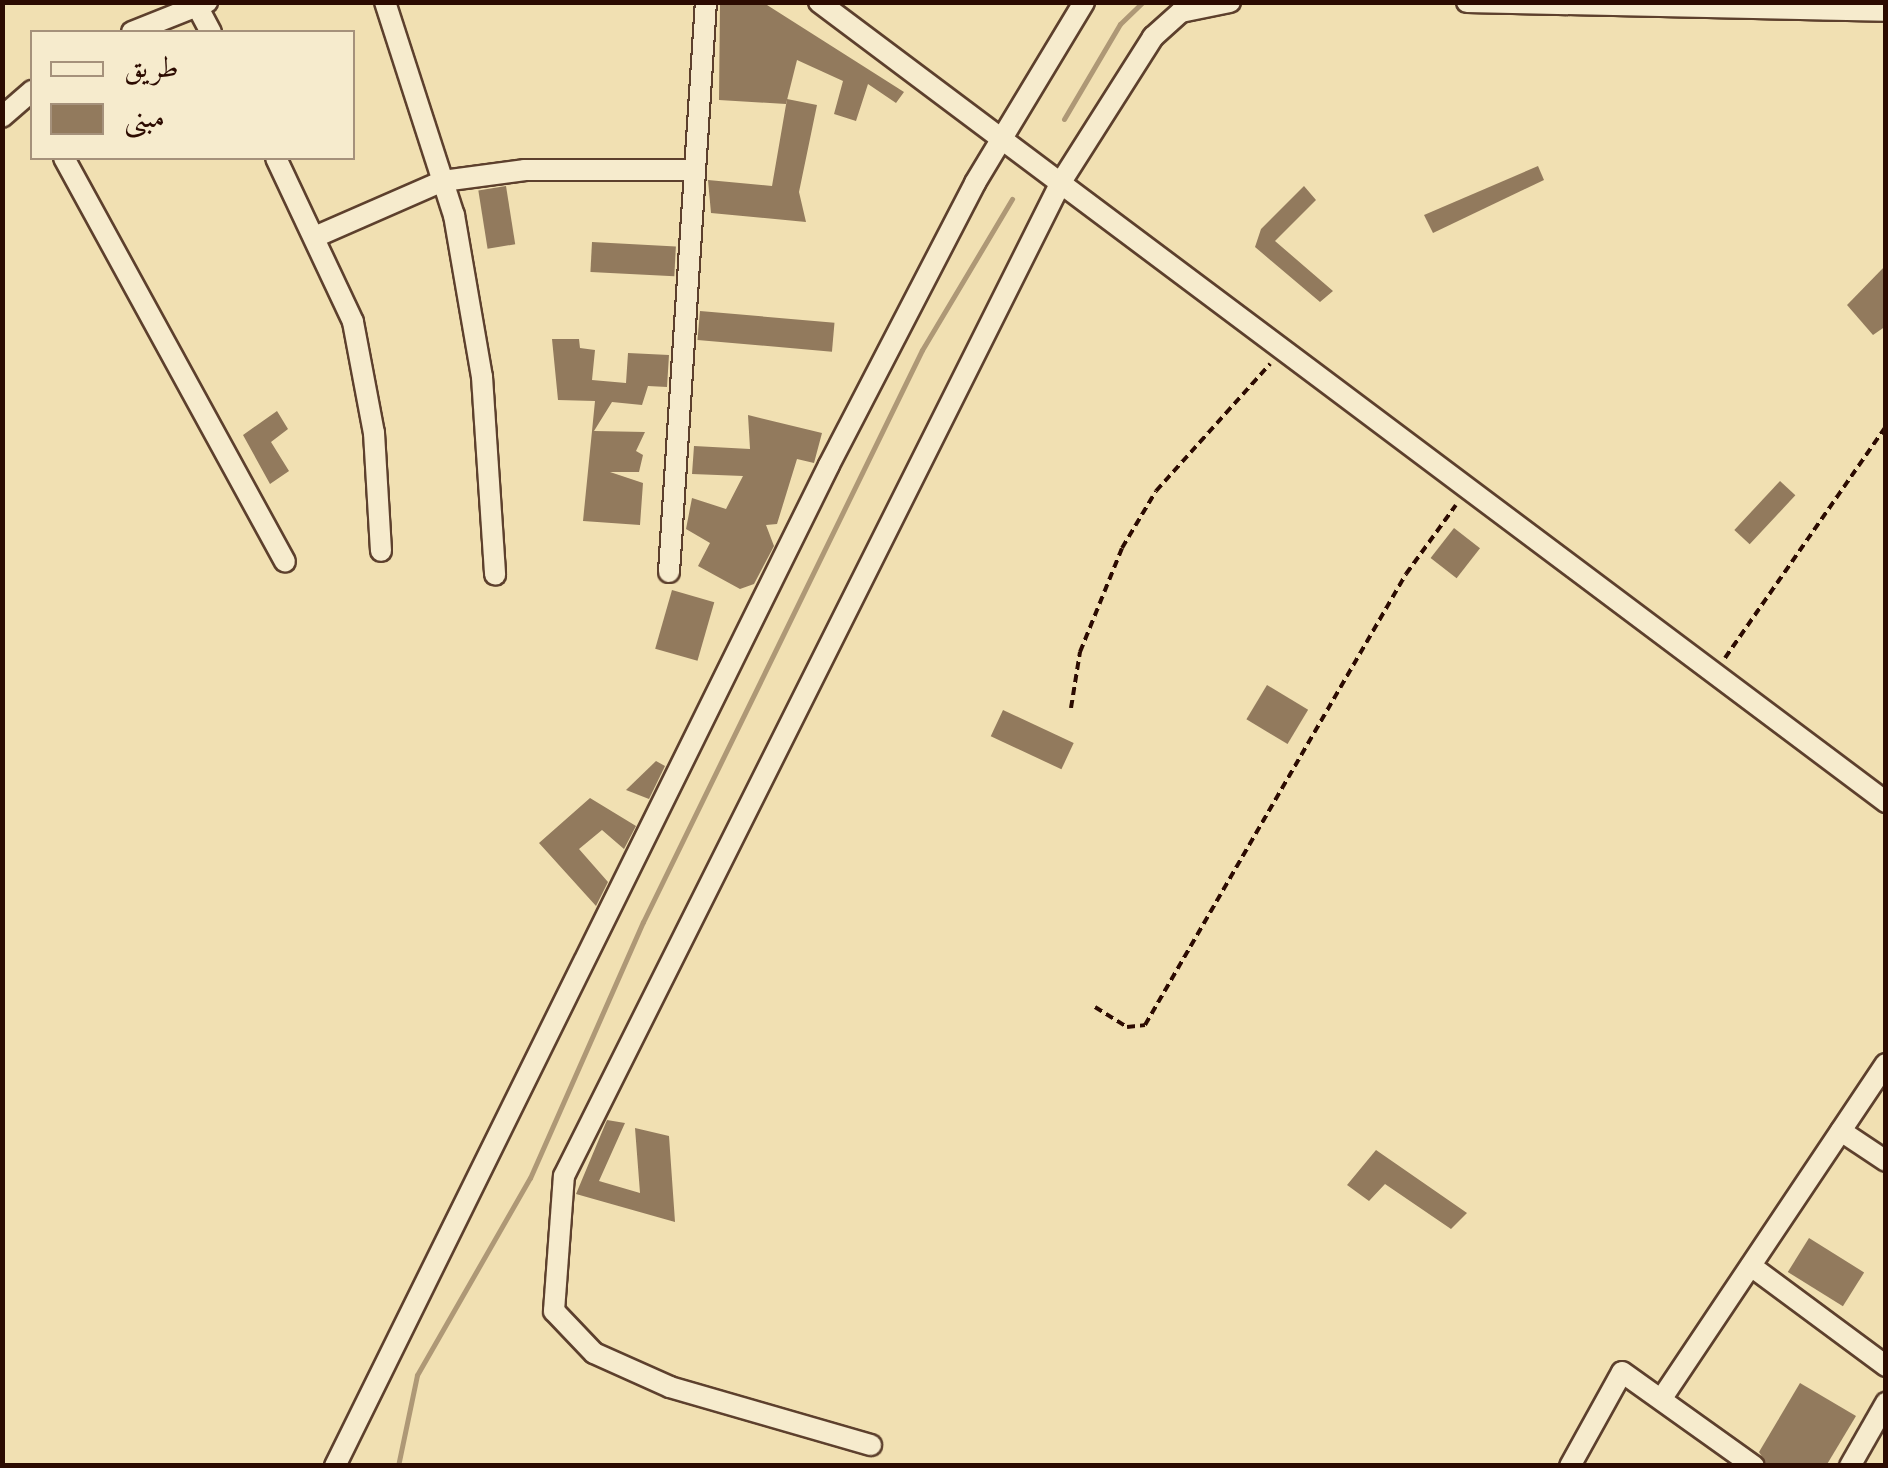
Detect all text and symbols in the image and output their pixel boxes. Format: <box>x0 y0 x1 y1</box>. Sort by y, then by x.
legend <box>30 30 355 160</box>
text: طريق <box>124 49 179 86</box>
text: مبنى <box>124 99 165 136</box>

